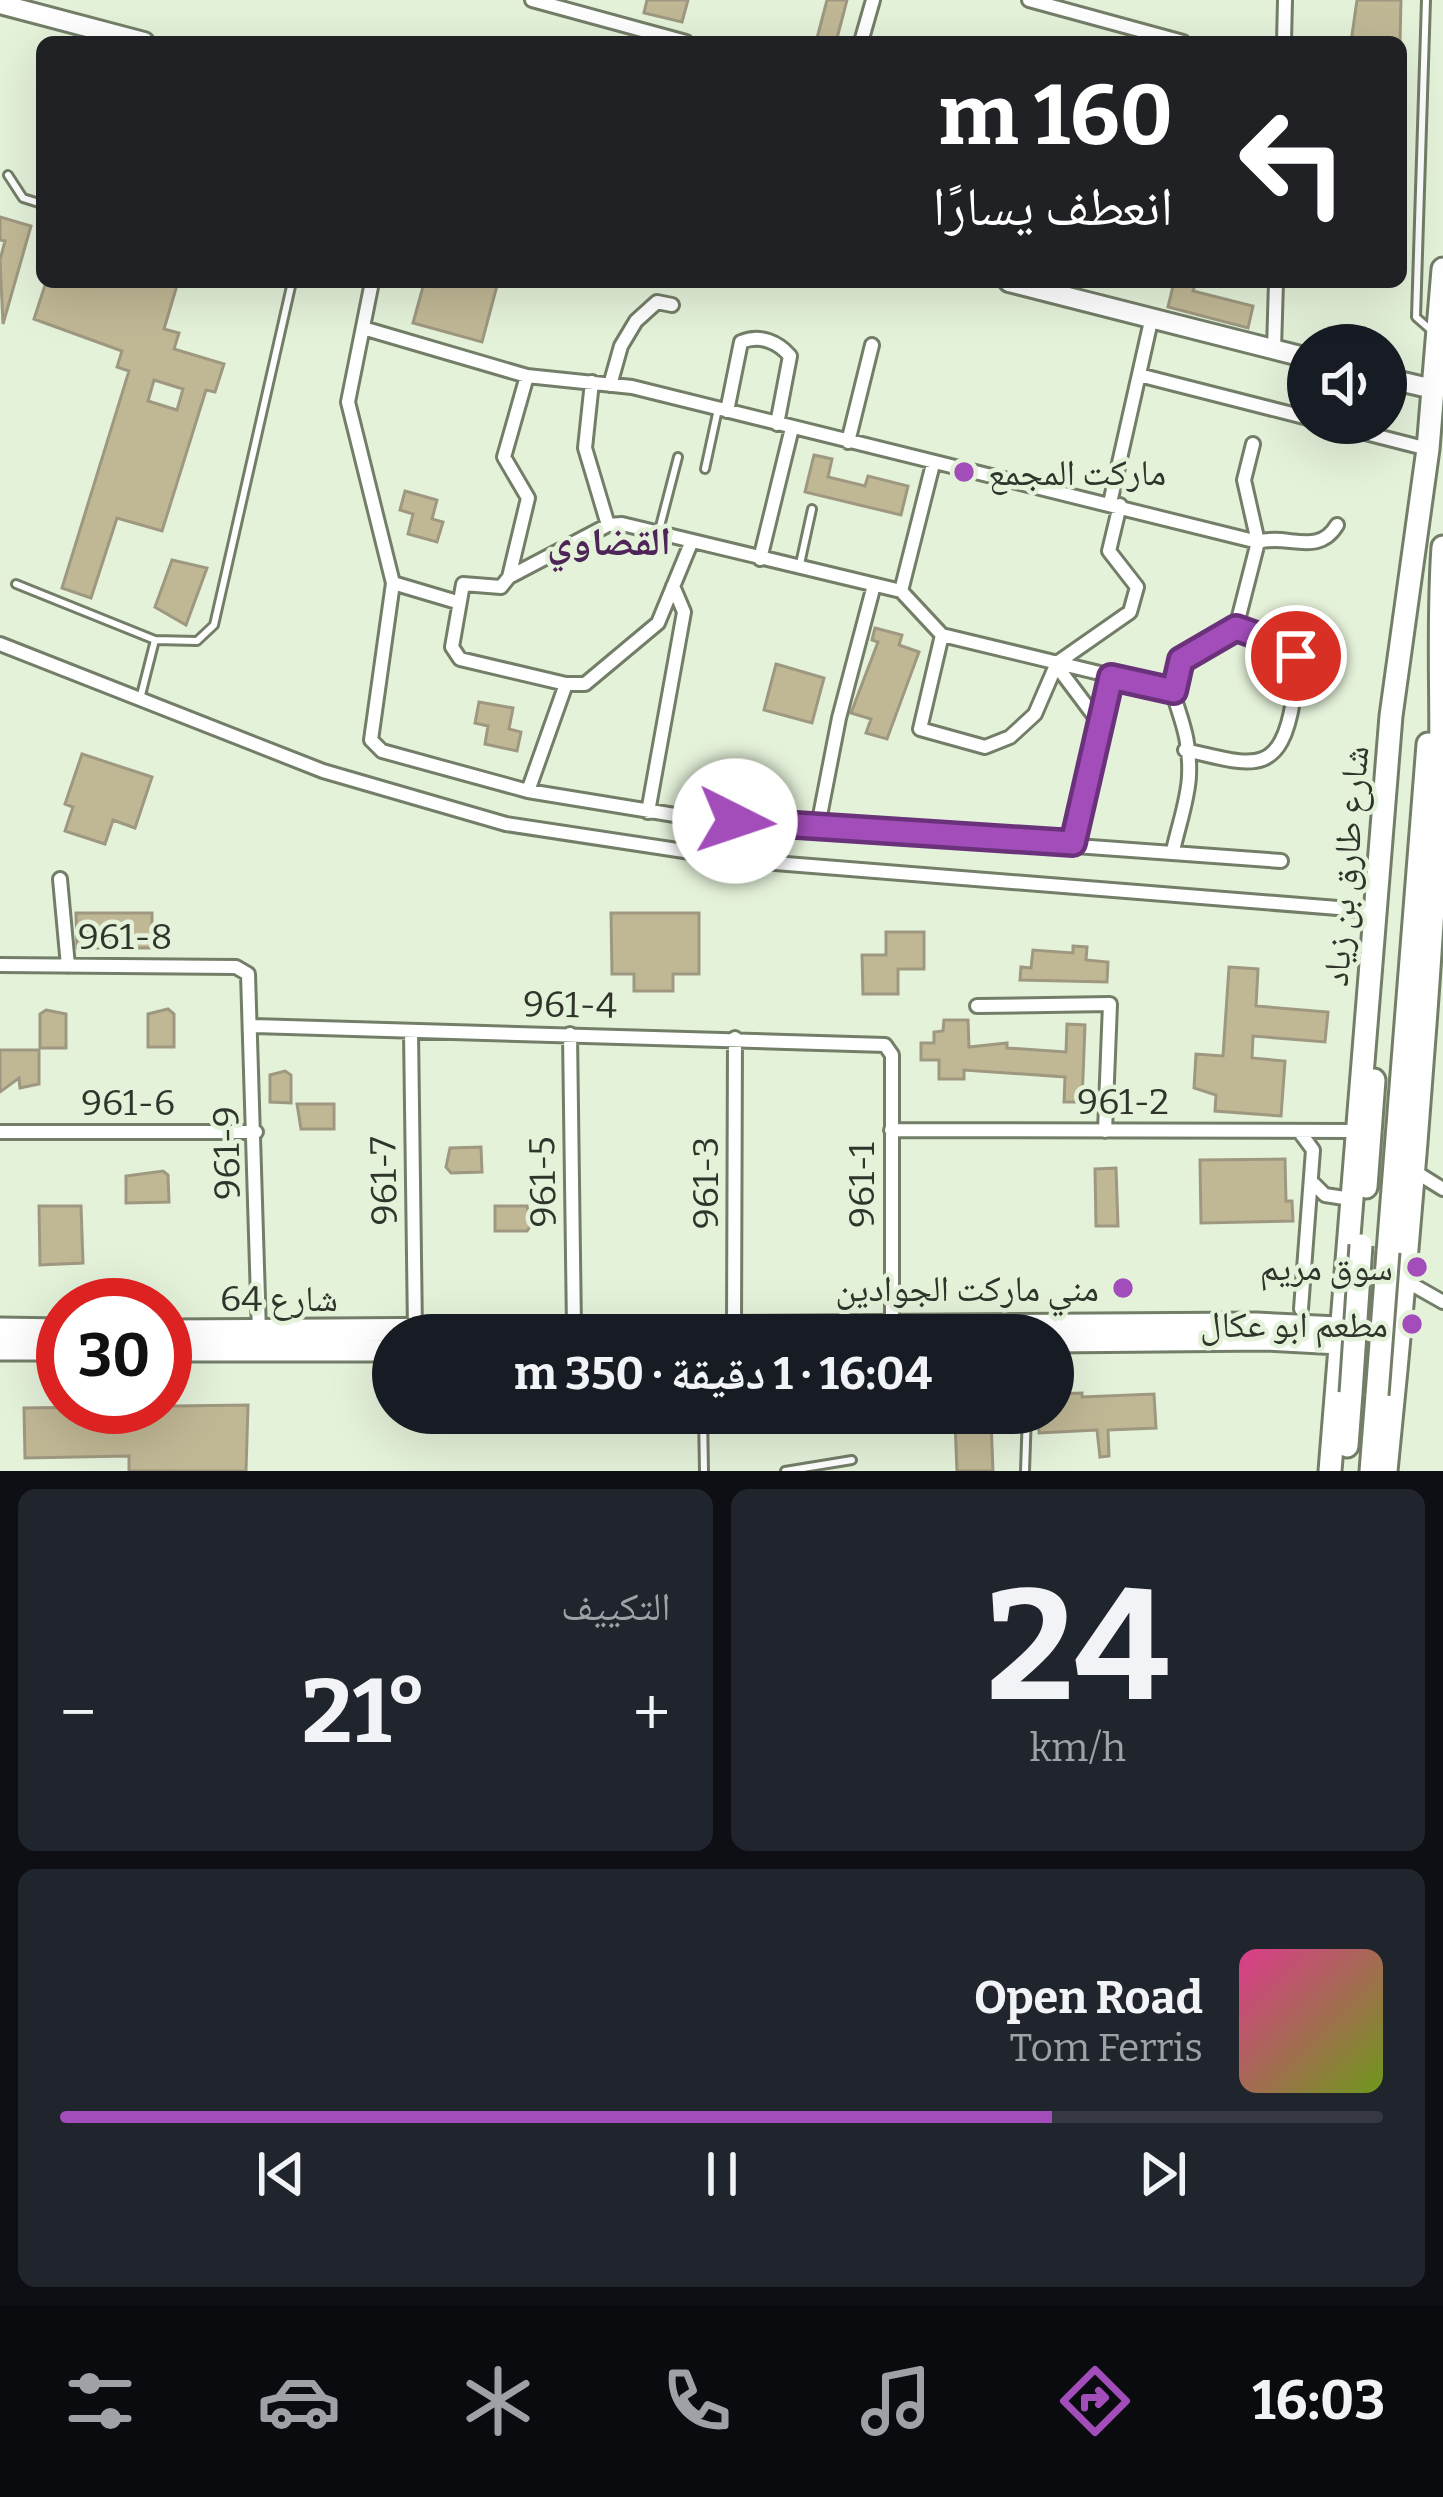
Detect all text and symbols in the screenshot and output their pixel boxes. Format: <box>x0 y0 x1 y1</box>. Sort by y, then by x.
text: 160 m <box>938 65 1173 166</box>
icon: left <box>1215 84 1371 240</box>
text: انعطف يسارًا <box>932 175 1173 239</box>
map controls <box>1287 324 1407 444</box>
button: sound <box>1287 324 1407 444</box>
place label: ماركت المجمع <box>988 451 1166 495</box>
marker: ماركت المجمع <box>951 459 977 485</box>
district label: القضاوي <box>547 519 671 573</box>
pin <box>1245 605 1347 707</box>
icon: arrive <box>1263 623 1329 689</box>
street label: شارع طارق بن زياد <box>1314 744 1378 988</box>
position arrow <box>672 758 798 884</box>
street label: 961-8 <box>78 915 172 959</box>
street label: 961-4 <box>523 982 617 1028</box>
street label: 961-2 <box>1077 1080 1169 1124</box>
street label: 961-6 <box>81 1081 175 1125</box>
street label: 961-9 <box>204 1106 250 1200</box>
street label: 961-7 <box>361 1136 407 1226</box>
street label: 961-5 <box>520 1136 566 1228</box>
street label: 961-3 <box>684 1137 728 1229</box>
street label: 961-1 <box>840 1142 884 1228</box>
place label: سوق مريم <box>1260 1246 1393 1291</box>
marker: سوق مريم <box>1404 1254 1430 1280</box>
place label: مني ماركت الجوادين <box>835 1267 1099 1317</box>
marker: مني ماركت الجوادين <box>1110 1275 1136 1301</box>
street label: شارع 64 <box>220 1277 338 1321</box>
speed limit sign: 30 <box>36 1278 192 1434</box>
place label: مطعم ابو عكال <box>1200 1303 1388 1348</box>
marker: مطعم ابو عكال <box>1399 1311 1425 1337</box>
text: 16:04 · 1 دقيقة · 350 m <box>514 1347 932 1401</box>
text: 24 <box>986 1553 1169 1740</box>
text: التكييف <box>561 1584 671 1630</box>
text: 21° <box>302 1658 427 1766</box>
text: − <box>60 1673 96 1752</box>
text: + <box>633 1673 671 1752</box>
text: km/h <box>1030 1725 1126 1771</box>
text: Open Road <box>974 1971 1203 2025</box>
text: Tom Ferris <box>1010 2025 1203 2071</box>
icon: previous <box>248 2141 314 2207</box>
icon: pause <box>689 2141 755 2207</box>
icon: next <box>1130 2141 1196 2207</box>
icon: filters <box>58 2359 142 2443</box>
icon: car <box>257 2359 341 2443</box>
icon: climate <box>456 2359 540 2443</box>
icon: phone <box>655 2359 739 2443</box>
icon: music <box>854 2359 938 2443</box>
icon: directions <box>1053 2359 1137 2443</box>
text: 16:03 <box>1252 2369 1385 2433</box>

